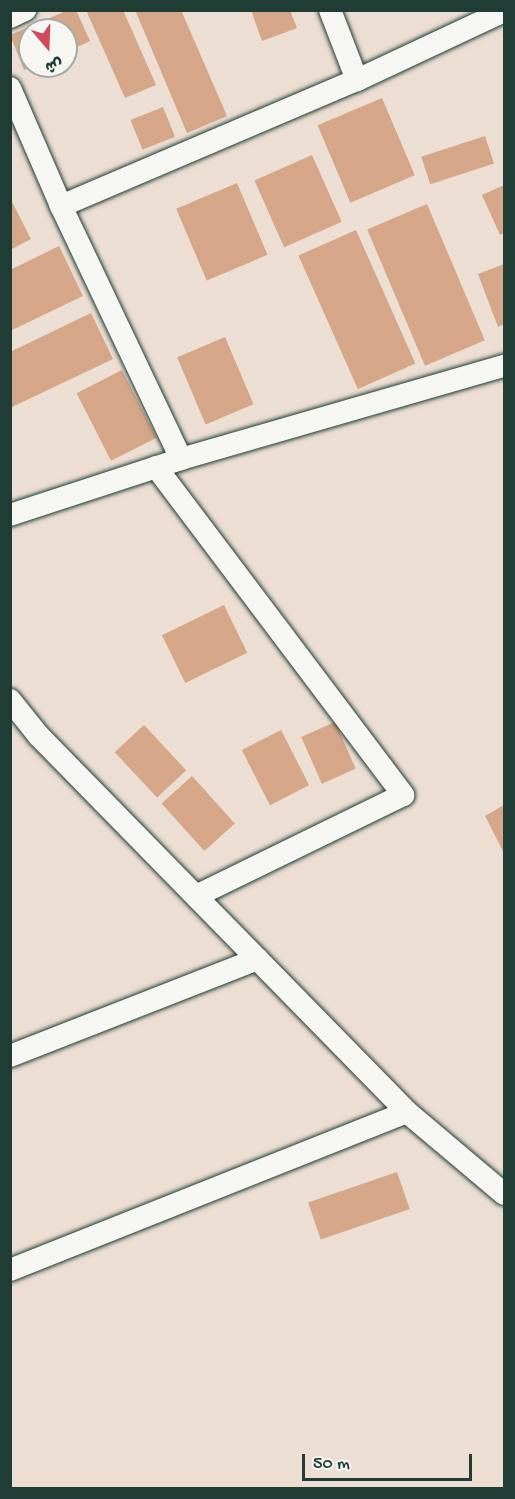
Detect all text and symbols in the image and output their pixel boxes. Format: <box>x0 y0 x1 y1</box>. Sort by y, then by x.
north arrow <box>18 18 78 78</box>
text: ش <box>42 52 65 75</box>
scale bar <box>305 1442 474 1480</box>
text: 50 m <box>313 1454 350 1475</box>

